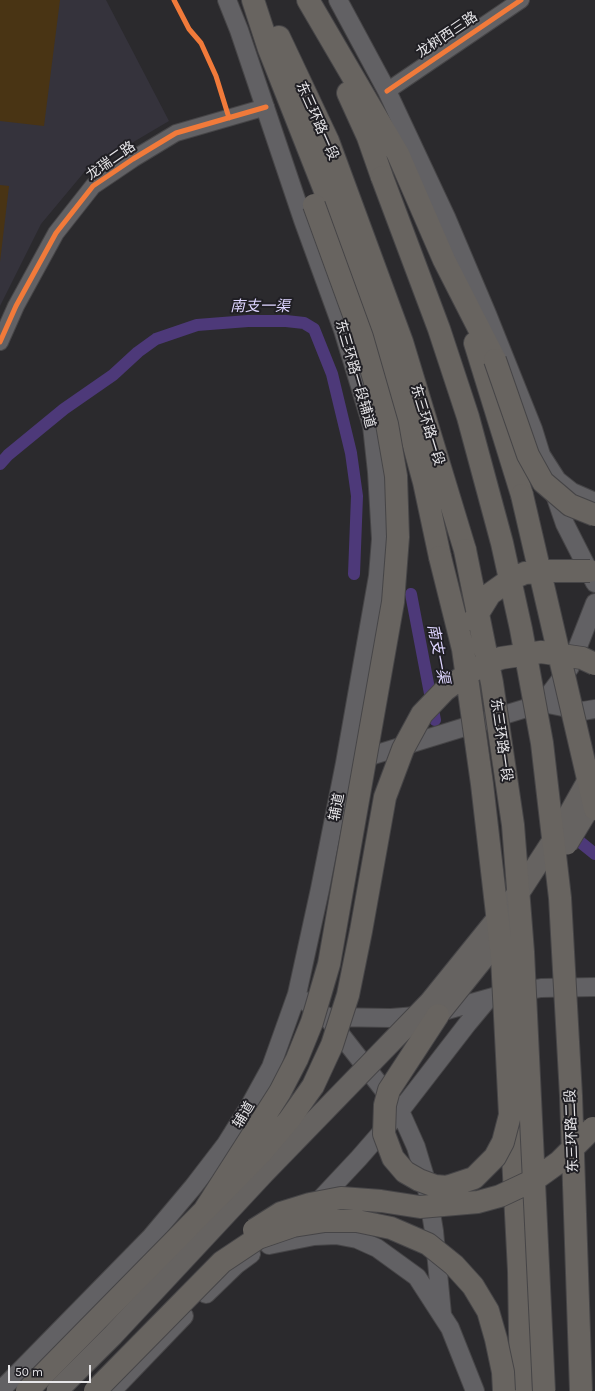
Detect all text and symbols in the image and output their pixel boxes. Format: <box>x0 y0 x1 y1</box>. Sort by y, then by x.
street label: 龙树西三路 <box>413 8 481 62</box>
street label: 东三环路一段 <box>292 79 342 163</box>
street label: 龙瑞二路 <box>83 138 139 184</box>
water label: 南支一渠 <box>230 298 290 316</box>
street label: 东三环路一段辅道 <box>331 318 379 430</box>
street label: 东三环路一段 <box>407 382 447 468</box>
water label: 南支一渠 <box>423 623 453 685</box>
street label: 东三环路一段 <box>487 697 515 783</box>
street label: 辅道 <box>326 792 348 822</box>
street label: 东三环路二段 <box>562 1089 582 1173</box>
street label: 辅道 <box>230 1099 258 1131</box>
scale bar <box>10 1357 93 1383</box>
text: 50 m <box>15 1365 43 1379</box>

